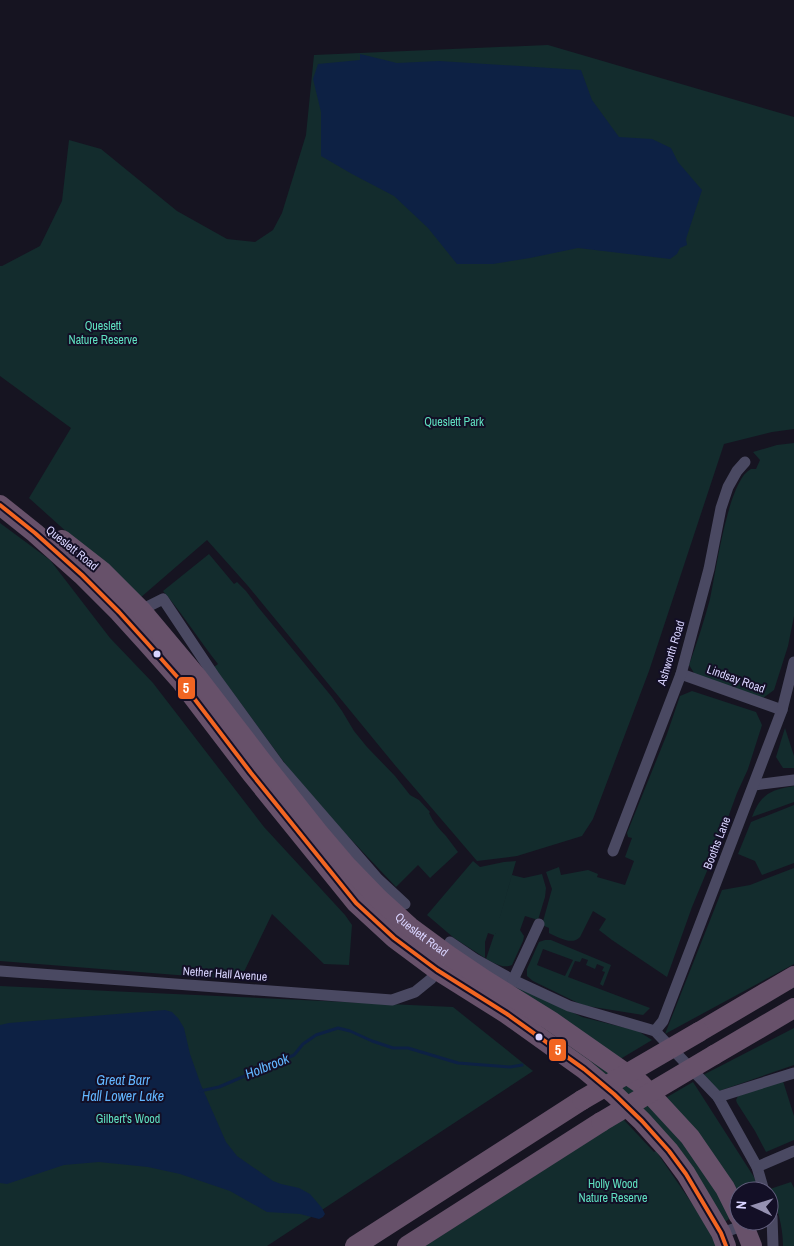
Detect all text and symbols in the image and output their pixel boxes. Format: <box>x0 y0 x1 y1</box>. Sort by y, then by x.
park label: Queslett Nature Reserve <box>69 318 137 348</box>
park label: Queslett Park <box>424 414 484 430</box>
street label: Queslett Road <box>43 522 101 574</box>
street label: Ashworth Road <box>653 618 688 688</box>
unlabelled marker <box>152 649 162 659</box>
street label: Lindsay Road <box>705 661 767 697</box>
line badge: 5 <box>177 676 196 700</box>
text: 5 <box>183 679 190 697</box>
street label: Booths Lane <box>700 814 734 872</box>
street label: Queslett Road <box>392 909 451 960</box>
street label: Nether Hall Avenue <box>182 963 268 985</box>
unlabelled marker <box>534 1032 544 1042</box>
line badge: 5 <box>548 1038 567 1062</box>
text: 5 <box>555 1041 562 1059</box>
water label: Holbrook <box>242 1049 293 1083</box>
water label: Great Barr Hall Lower Lake <box>82 1071 164 1105</box>
park label: Gilbert's Wood <box>96 1111 160 1127</box>
park label: Holly Wood Nature Reserve <box>579 1176 647 1206</box>
north arrow <box>729 1181 779 1231</box>
text: N <box>732 1200 750 1210</box>

